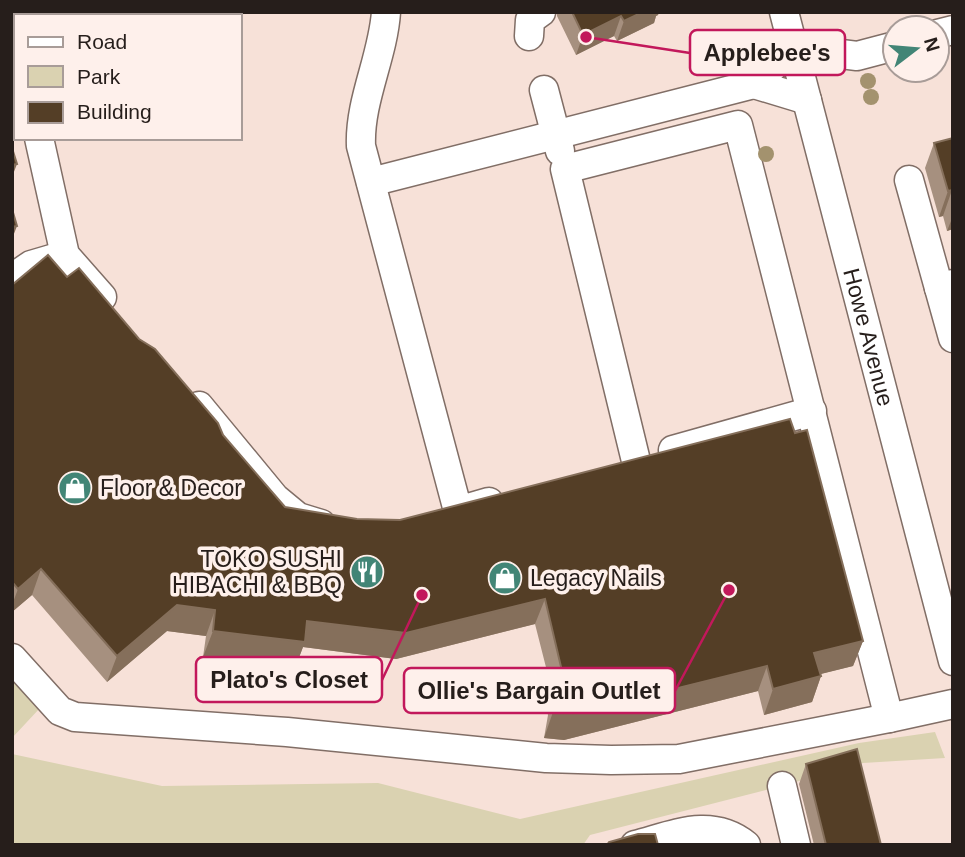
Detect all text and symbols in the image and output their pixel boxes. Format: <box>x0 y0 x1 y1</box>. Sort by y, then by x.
legend <box>14 14 242 140</box>
north arrow <box>881 14 951 84</box>
text: Road <box>77 30 127 53</box>
callout: Applebee's <box>690 30 845 75</box>
text: N <box>920 35 944 54</box>
text: Applebee's <box>703 39 831 66</box>
text: Park <box>77 65 121 88</box>
text: Building <box>77 100 152 123</box>
street label: Howe Avenue <box>838 265 899 409</box>
shop icon: Floor & Decor <box>56 469 94 507</box>
place label: Floor & Decor <box>100 475 242 501</box>
place label: TOKO SUSHI HIBACHI & BBQ <box>172 546 342 598</box>
restaurant icon: TOKO SUSHI HIBACHI & BBQ <box>348 553 386 591</box>
shop icon: Legacy Nails <box>486 559 524 597</box>
place label: Legacy Nails <box>530 565 662 591</box>
callout: Plato's Closet <box>196 657 382 702</box>
text: Plato's Closet <box>210 666 368 693</box>
callout: Ollie's Bargain Outlet <box>404 668 675 713</box>
text: Ollie's Bargain Outlet <box>417 677 661 704</box>

